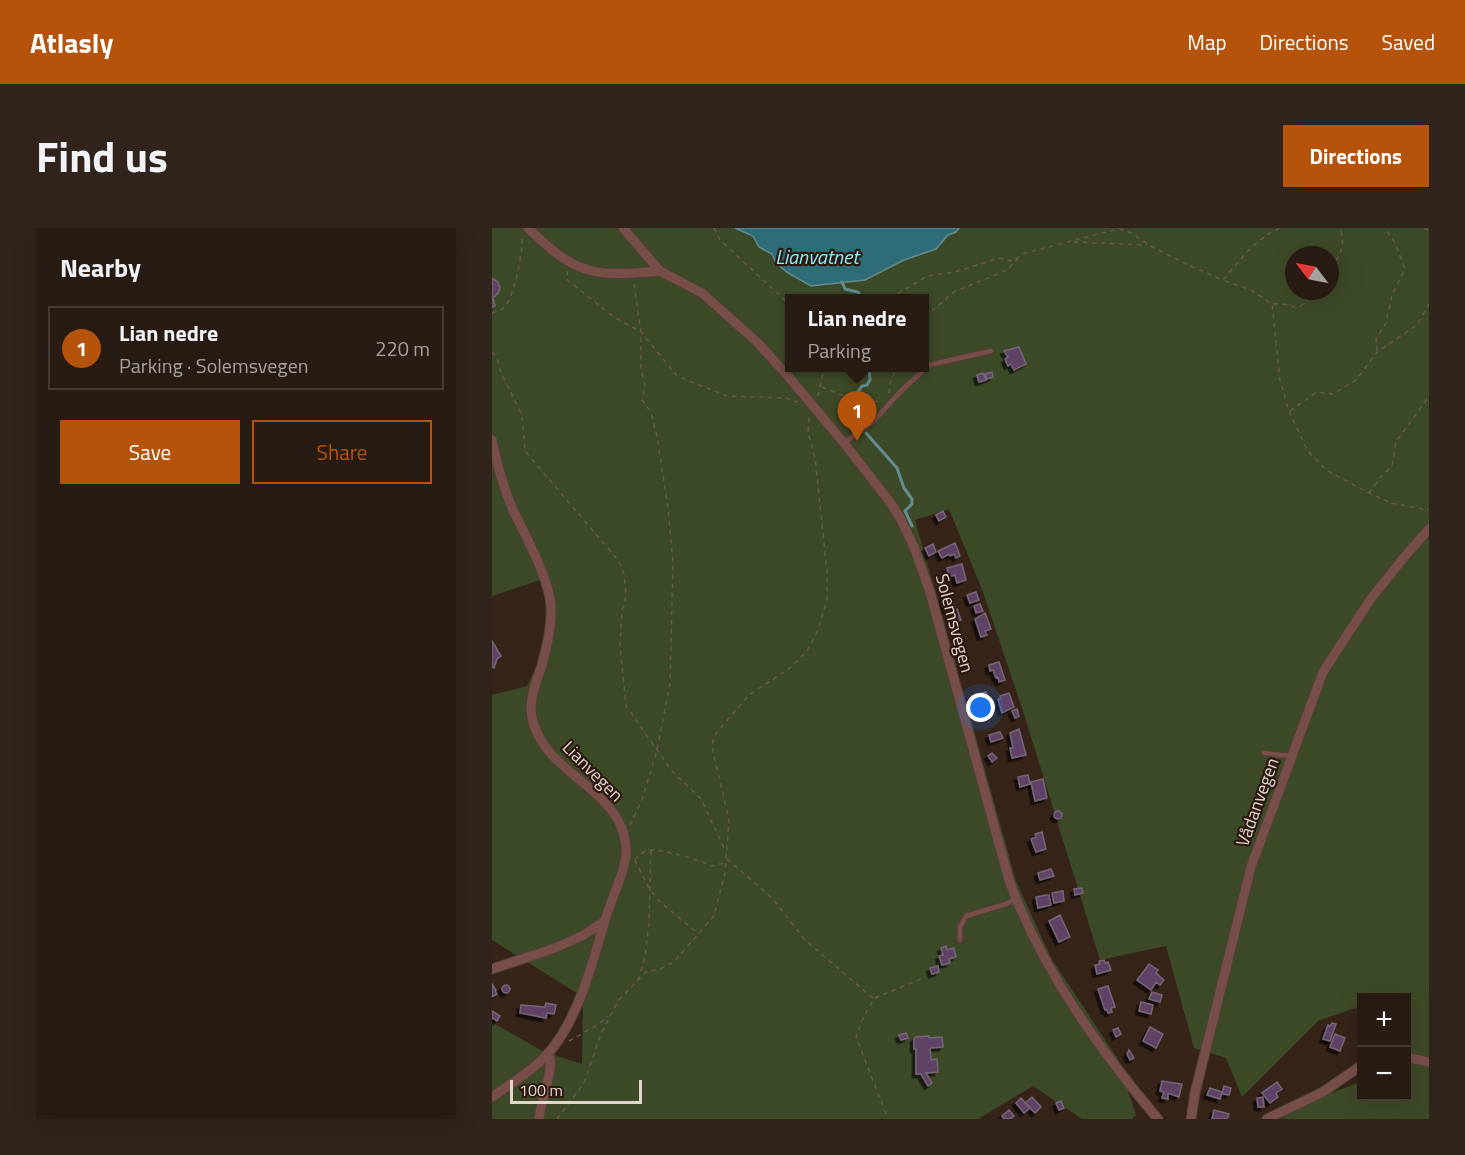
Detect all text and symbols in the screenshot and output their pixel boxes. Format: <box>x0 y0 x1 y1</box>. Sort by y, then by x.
text: Atlasly <box>30 21 113 64</box>
text: Map <box>1187 26 1227 58</box>
text: Directions <box>1260 26 1349 58</box>
text: Saved <box>1382 26 1435 58</box>
text: Find us <box>36 124 168 188</box>
button: Directions <box>1283 125 1429 187</box>
water label: Lianvatnet <box>775 241 861 272</box>
north arrow <box>1285 246 1339 300</box>
text: Nearby <box>60 248 141 287</box>
popup <box>785 294 929 372</box>
text: Lian nedre <box>807 301 907 335</box>
text: Lian nedre <box>119 316 218 350</box>
text: 1 <box>76 333 87 364</box>
text: 220 m <box>375 333 430 364</box>
text: Parking <box>807 335 871 366</box>
text: Parking · Solemsvegen <box>119 350 308 381</box>
pin: 1 <box>838 392 877 441</box>
button: Save <box>60 420 240 484</box>
button: Share <box>252 420 432 484</box>
street label: Solemsvegen <box>929 571 981 675</box>
your location <box>966 693 995 722</box>
street label: Lianvegen <box>556 734 630 808</box>
street label: Vådanvegen <box>1228 754 1286 850</box>
map controls <box>1357 993 1411 1101</box>
button: + <box>1357 993 1411 1047</box>
button: − <box>1357 1047 1411 1101</box>
scale bar <box>510 1077 642 1104</box>
text: 100 m <box>519 1078 563 1102</box>

